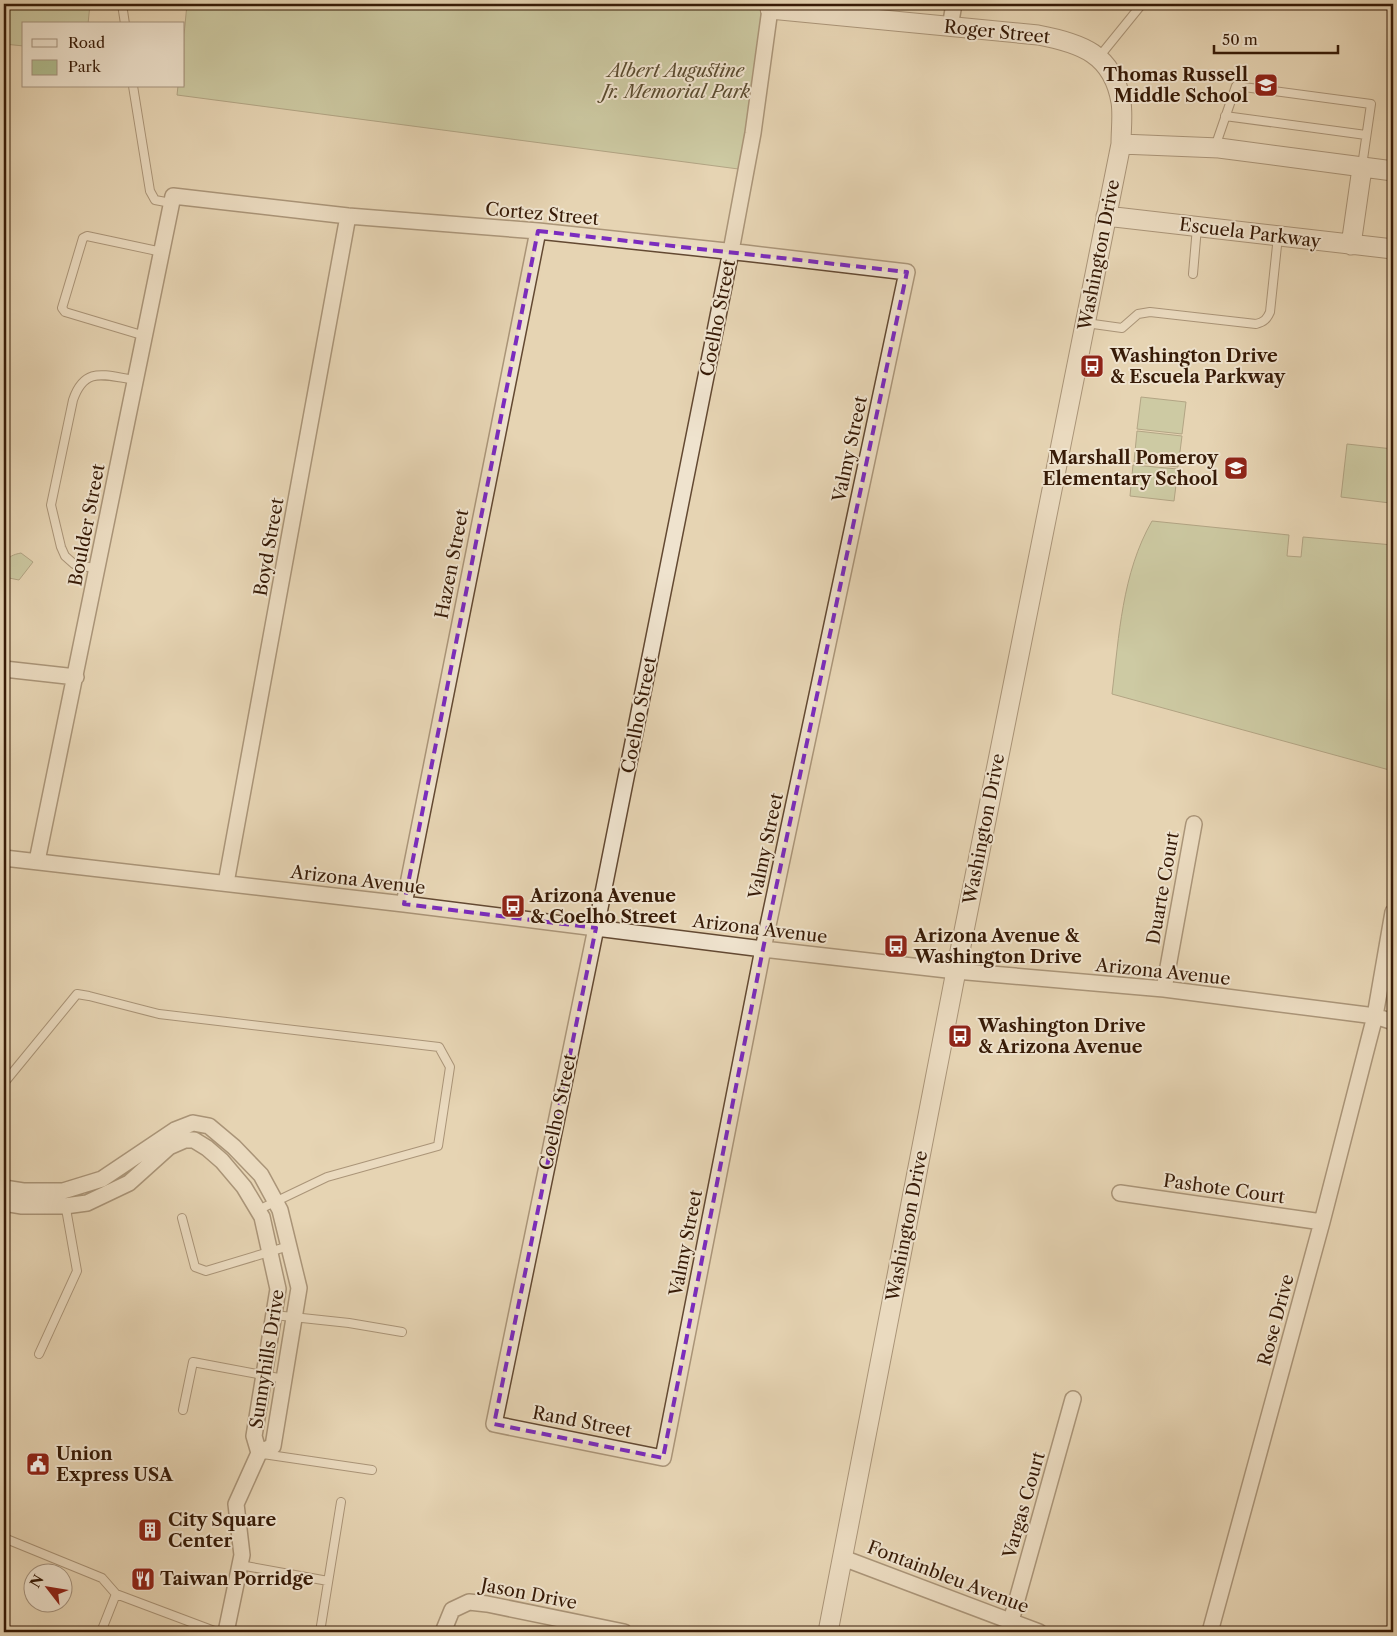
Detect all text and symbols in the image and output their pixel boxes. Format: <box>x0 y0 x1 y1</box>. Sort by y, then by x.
street label: Roger Street <box>943 15 1052 49</box>
legend <box>22 22 185 88</box>
scale bar <box>1214 22 1338 54</box>
text: 50 m <box>1222 30 1258 49</box>
text: Road <box>68 33 105 52</box>
text: Park <box>68 57 102 76</box>
park label: Albert Augustine Jr. Memorial Park <box>597 60 751 103</box>
place label: Thomas Russell Middle School <box>1103 64 1248 107</box>
school or university icon: Thomas Russell Middle School <box>1253 72 1279 98</box>
street label: Washington Drive <box>1073 178 1124 333</box>
street label: Cortez Street <box>484 198 600 230</box>
street label: Escuela Parkway <box>1178 213 1323 253</box>
street label: Coelho Street <box>696 257 740 378</box>
place label: Washington Drive & Escuela Parkway <box>1109 345 1286 388</box>
bus stop icon: Washington Drive & Escuela Parkway <box>1079 353 1105 379</box>
street label: Valmy Street <box>828 393 872 505</box>
place label: Marshall Pomeroy Elementary School <box>1042 447 1219 490</box>
school or university icon: Marshall Pomeroy Elementary School <box>1223 455 1249 481</box>
street label: Boulder Street <box>64 461 110 588</box>
street label: Boyd Street <box>250 496 289 598</box>
street label: Hazen Street <box>431 507 474 621</box>
street label: Coelho Street <box>617 654 661 775</box>
street label: Washington Drive <box>958 752 1009 907</box>
street label: Valmy Street <box>744 790 788 902</box>
street label: Duarte Court <box>1142 829 1184 946</box>
street label: Arizona Avenue <box>289 861 426 899</box>
place label: Arizona Avenue & Coelho Street <box>529 885 677 928</box>
bus stop icon: Arizona Avenue & Coelho Street <box>500 893 526 919</box>
street label: Arizona Avenue <box>691 910 828 948</box>
place label: Arizona Avenue & Washington Drive <box>913 925 1082 968</box>
bus stop icon: Arizona Avenue & Washington Drive <box>883 933 909 959</box>
street label: Arizona Avenue <box>1094 954 1231 990</box>
place label: Washington Drive & Arizona Avenue <box>977 1015 1146 1058</box>
bus stop icon: Washington Drive & Arizona Avenue <box>947 1023 973 1049</box>
street label: Coelho Street <box>535 1051 581 1172</box>
street label: Washington Drive <box>881 1149 932 1304</box>
street label: Pashote Court <box>1162 1170 1287 1209</box>
street label: Valmy Street <box>665 1187 707 1299</box>
street label: Rose Drive <box>1253 1272 1299 1368</box>
street label: Sunnyhills Drive <box>245 1288 289 1430</box>
street label: Rand Street <box>530 1402 634 1443</box>
place label: Union Express USA <box>56 1443 174 1486</box>
street label: Vargas Court <box>998 1449 1050 1562</box>
public building icon: Union Express USA <box>25 1451 51 1477</box>
place label: City Square Center <box>168 1509 276 1552</box>
building icon: City Square Center <box>137 1517 163 1543</box>
street label: Fontainbleu Avenue <box>864 1536 1032 1618</box>
north arrow <box>22 1564 72 1614</box>
restaurant icon: Taiwan Porridge <box>130 1566 156 1592</box>
place label: Taiwan Porridge <box>160 1568 314 1590</box>
text: N <box>26 1571 48 1591</box>
street label: Jason Drive <box>476 1573 579 1614</box>

